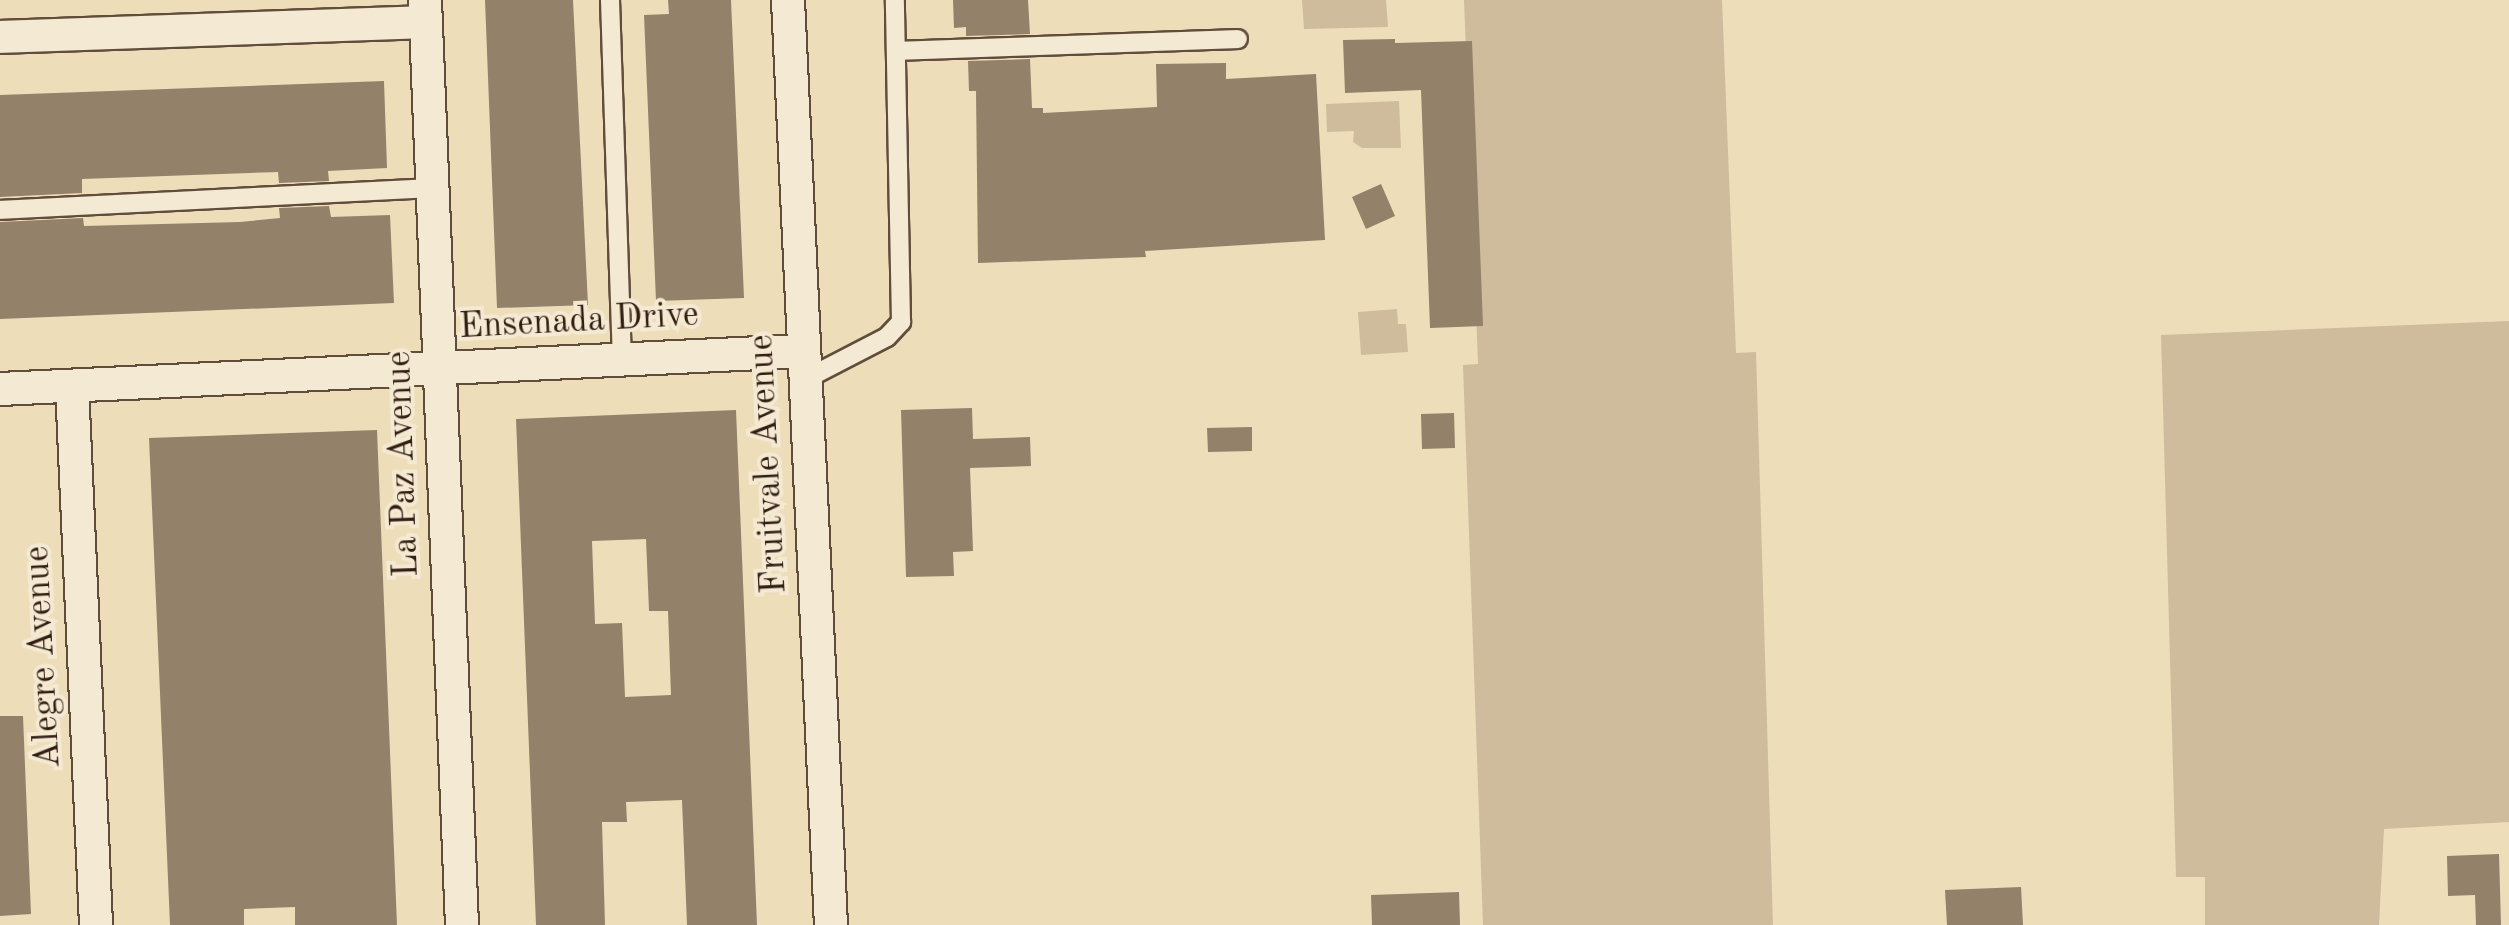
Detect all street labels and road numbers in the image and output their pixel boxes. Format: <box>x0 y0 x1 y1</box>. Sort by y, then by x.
street label: Ensenada Drive <box>458 295 700 349</box>
street label: Fruitvale Avenue <box>741 333 797 595</box>
street label: La Paz Avenue <box>379 350 429 578</box>
street label: Alegre Avenue <box>17 545 71 769</box>

